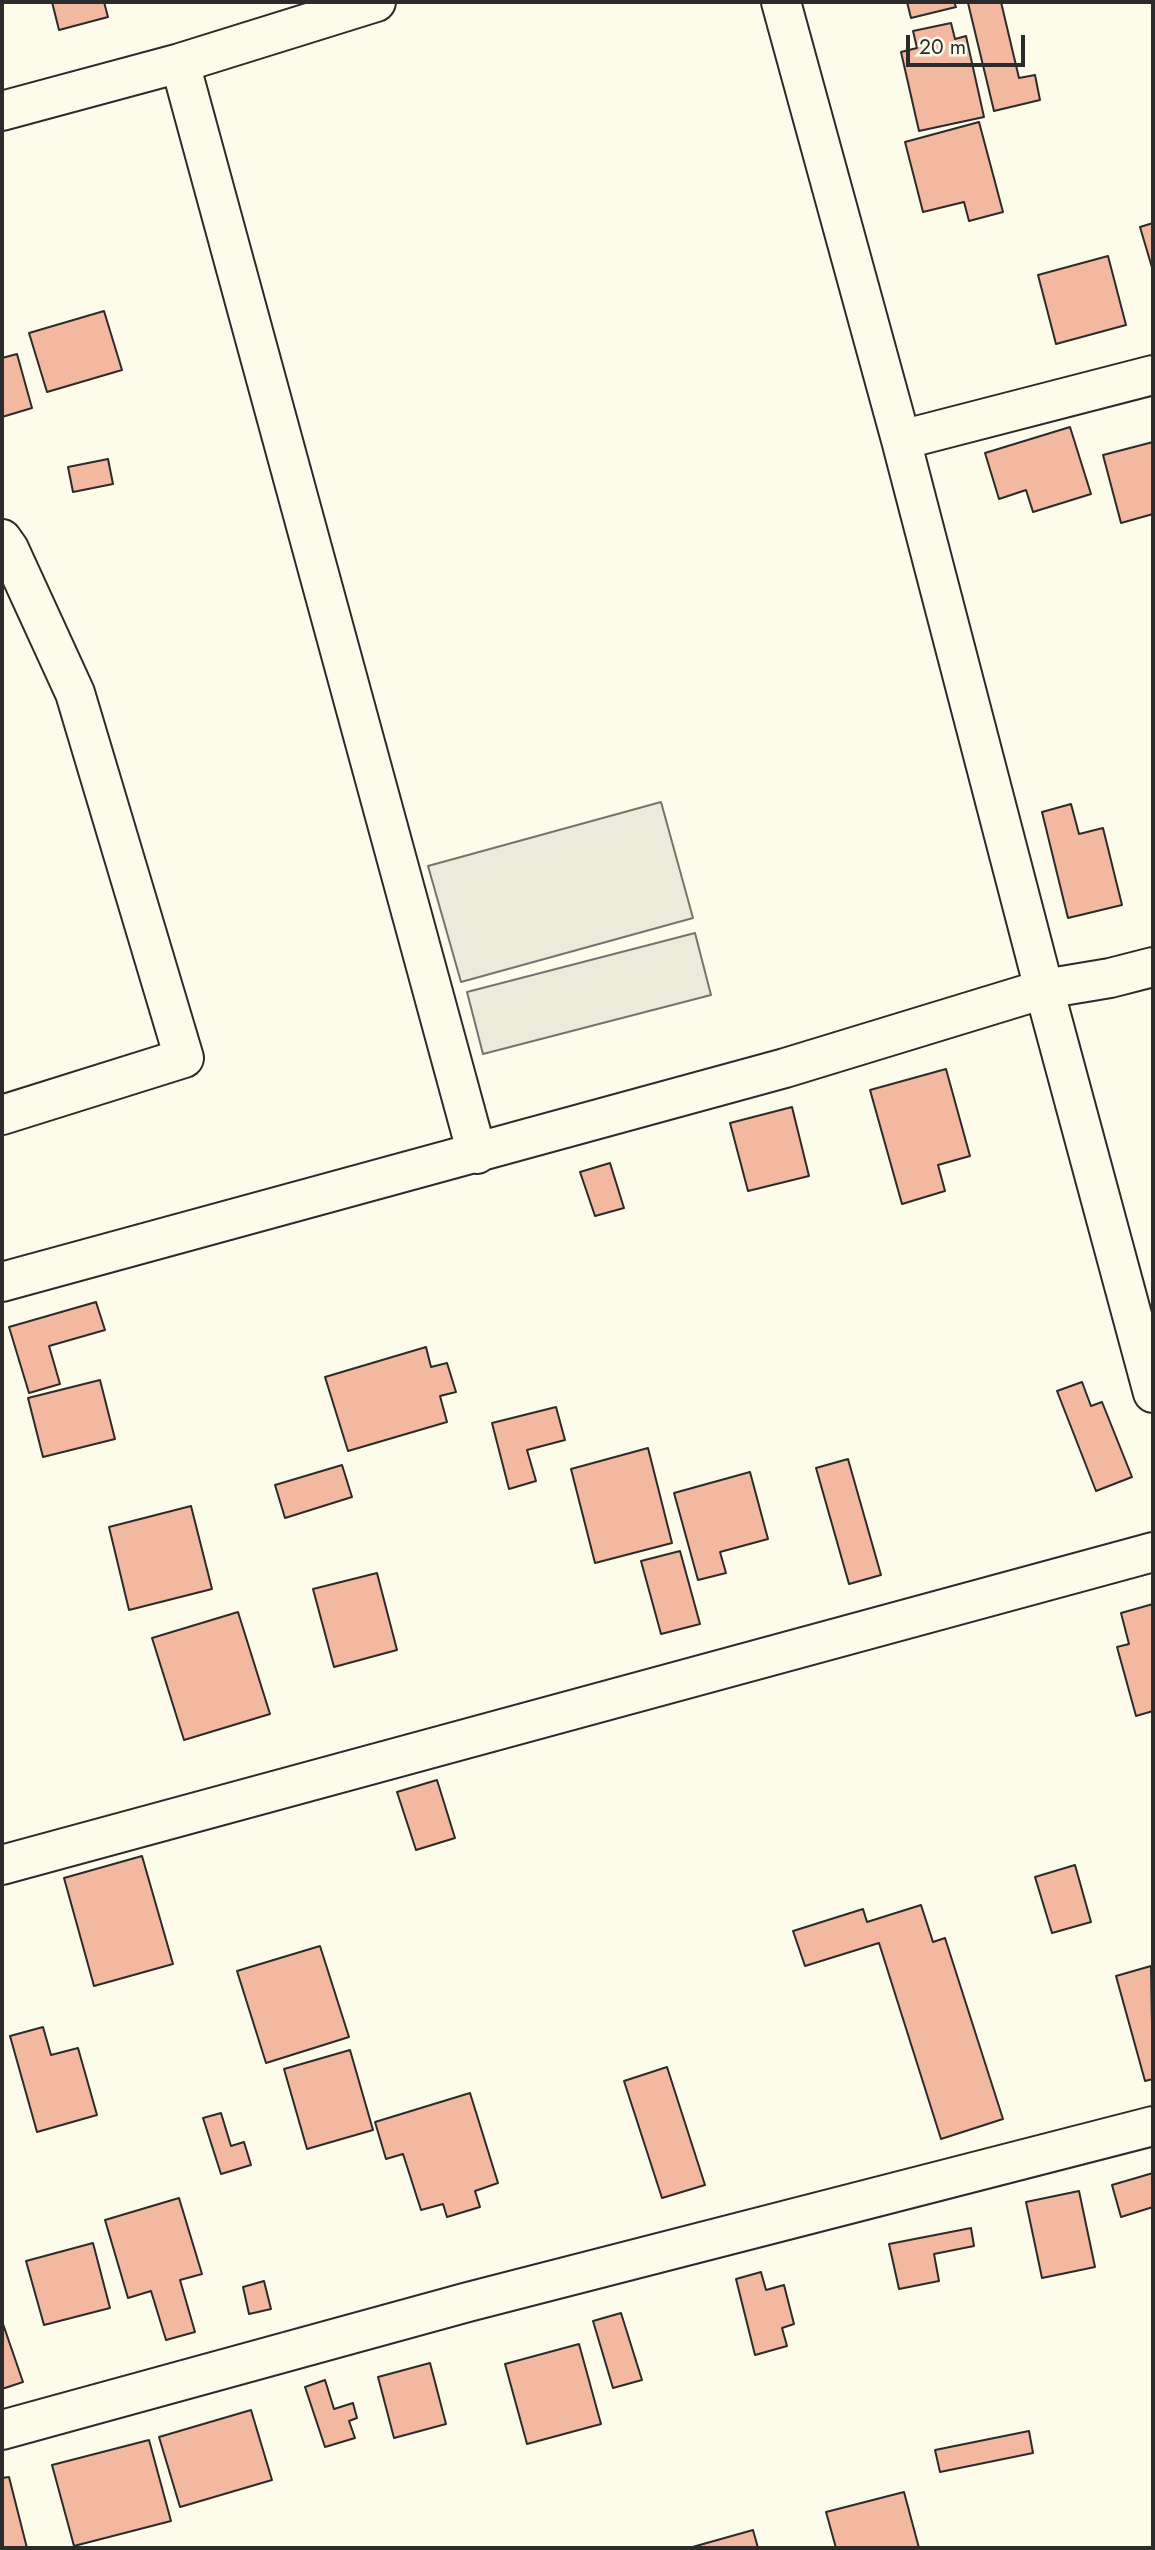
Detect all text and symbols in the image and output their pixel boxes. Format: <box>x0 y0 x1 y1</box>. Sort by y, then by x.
scale bar <box>910 21 1029 65</box>
text: 20 m <box>919 32 966 62</box>

